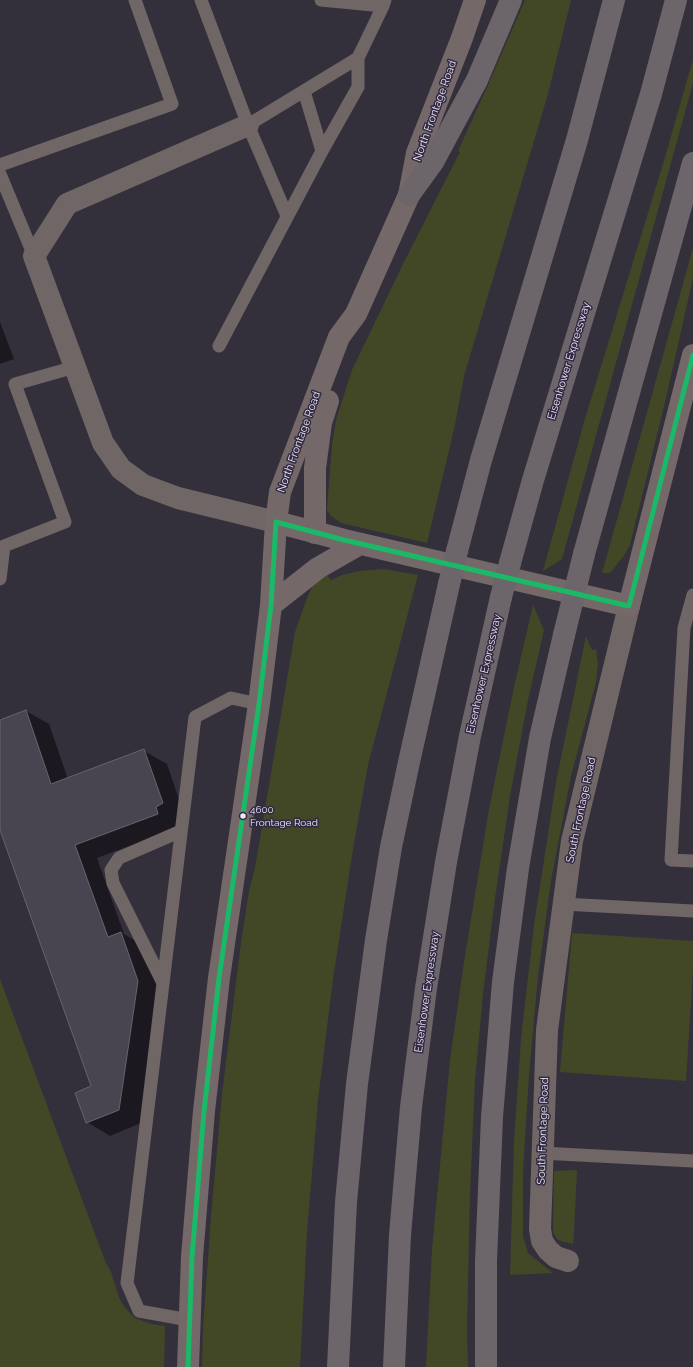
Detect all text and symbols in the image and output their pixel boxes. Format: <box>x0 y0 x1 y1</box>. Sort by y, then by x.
street label: North Frontage Road <box>411 59 459 163</box>
street label: Eisenhower Expressway <box>545 301 593 421</box>
street label: North Frontage Road <box>275 390 323 494</box>
street label: Eisenhower Expressway <box>464 613 504 735</box>
street label: South Frontage Road <box>563 756 599 864</box>
place label: 4600 Frontage Road <box>250 804 318 828</box>
marker: 4600 Frontage Road <box>238 811 248 821</box>
street label: Eisenhower Expressway <box>412 931 442 1053</box>
street label: South Frontage Road <box>535 1077 551 1185</box>

